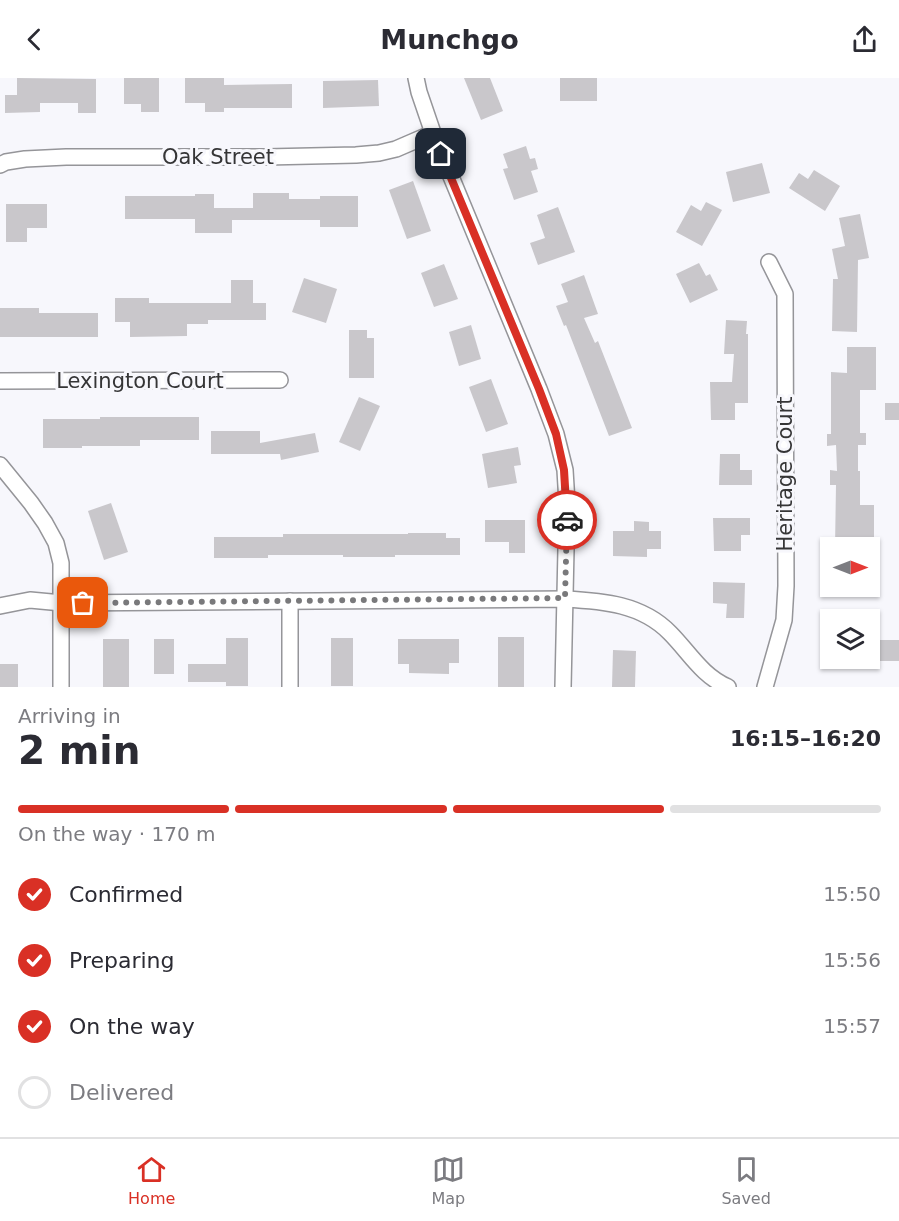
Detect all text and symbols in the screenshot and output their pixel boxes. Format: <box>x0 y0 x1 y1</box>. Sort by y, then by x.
icon: back <box>18 23 51 56</box>
icon: share <box>848 23 881 56</box>
text: Munchgo <box>380 24 519 55</box>
pin <box>415 128 466 179</box>
icon: home <box>424 137 457 170</box>
street label: Oak Street <box>162 145 274 169</box>
street label: Lexington Court <box>56 369 224 393</box>
street label: Heritage Court <box>773 397 797 551</box>
courier <box>537 490 597 550</box>
icon: car <box>551 504 584 537</box>
north arrow <box>820 537 880 597</box>
map controls <box>820 537 880 669</box>
pin <box>57 577 108 628</box>
icon: bag <box>66 586 99 619</box>
button: layers <box>820 609 880 669</box>
text: Arriving in <box>18 704 121 728</box>
text: 16:15–16:20 <box>730 726 881 751</box>
text: 2 min <box>18 728 140 773</box>
text: On the way · 170 m <box>18 822 216 846</box>
icon: check <box>18 878 51 911</box>
text: Confirmed <box>69 882 183 907</box>
text: 15:50 <box>823 882 881 906</box>
icon: check <box>18 944 51 977</box>
text: Preparing <box>69 948 175 973</box>
text: 15:56 <box>823 948 881 972</box>
icon: check <box>18 1010 51 1043</box>
text: On the way <box>69 1014 195 1039</box>
text: 15:57 <box>823 1014 881 1038</box>
text: Delivered <box>69 1080 174 1105</box>
tab: Home <box>128 1153 175 1208</box>
tab: Map <box>432 1153 465 1208</box>
tab: Saved <box>721 1153 771 1208</box>

